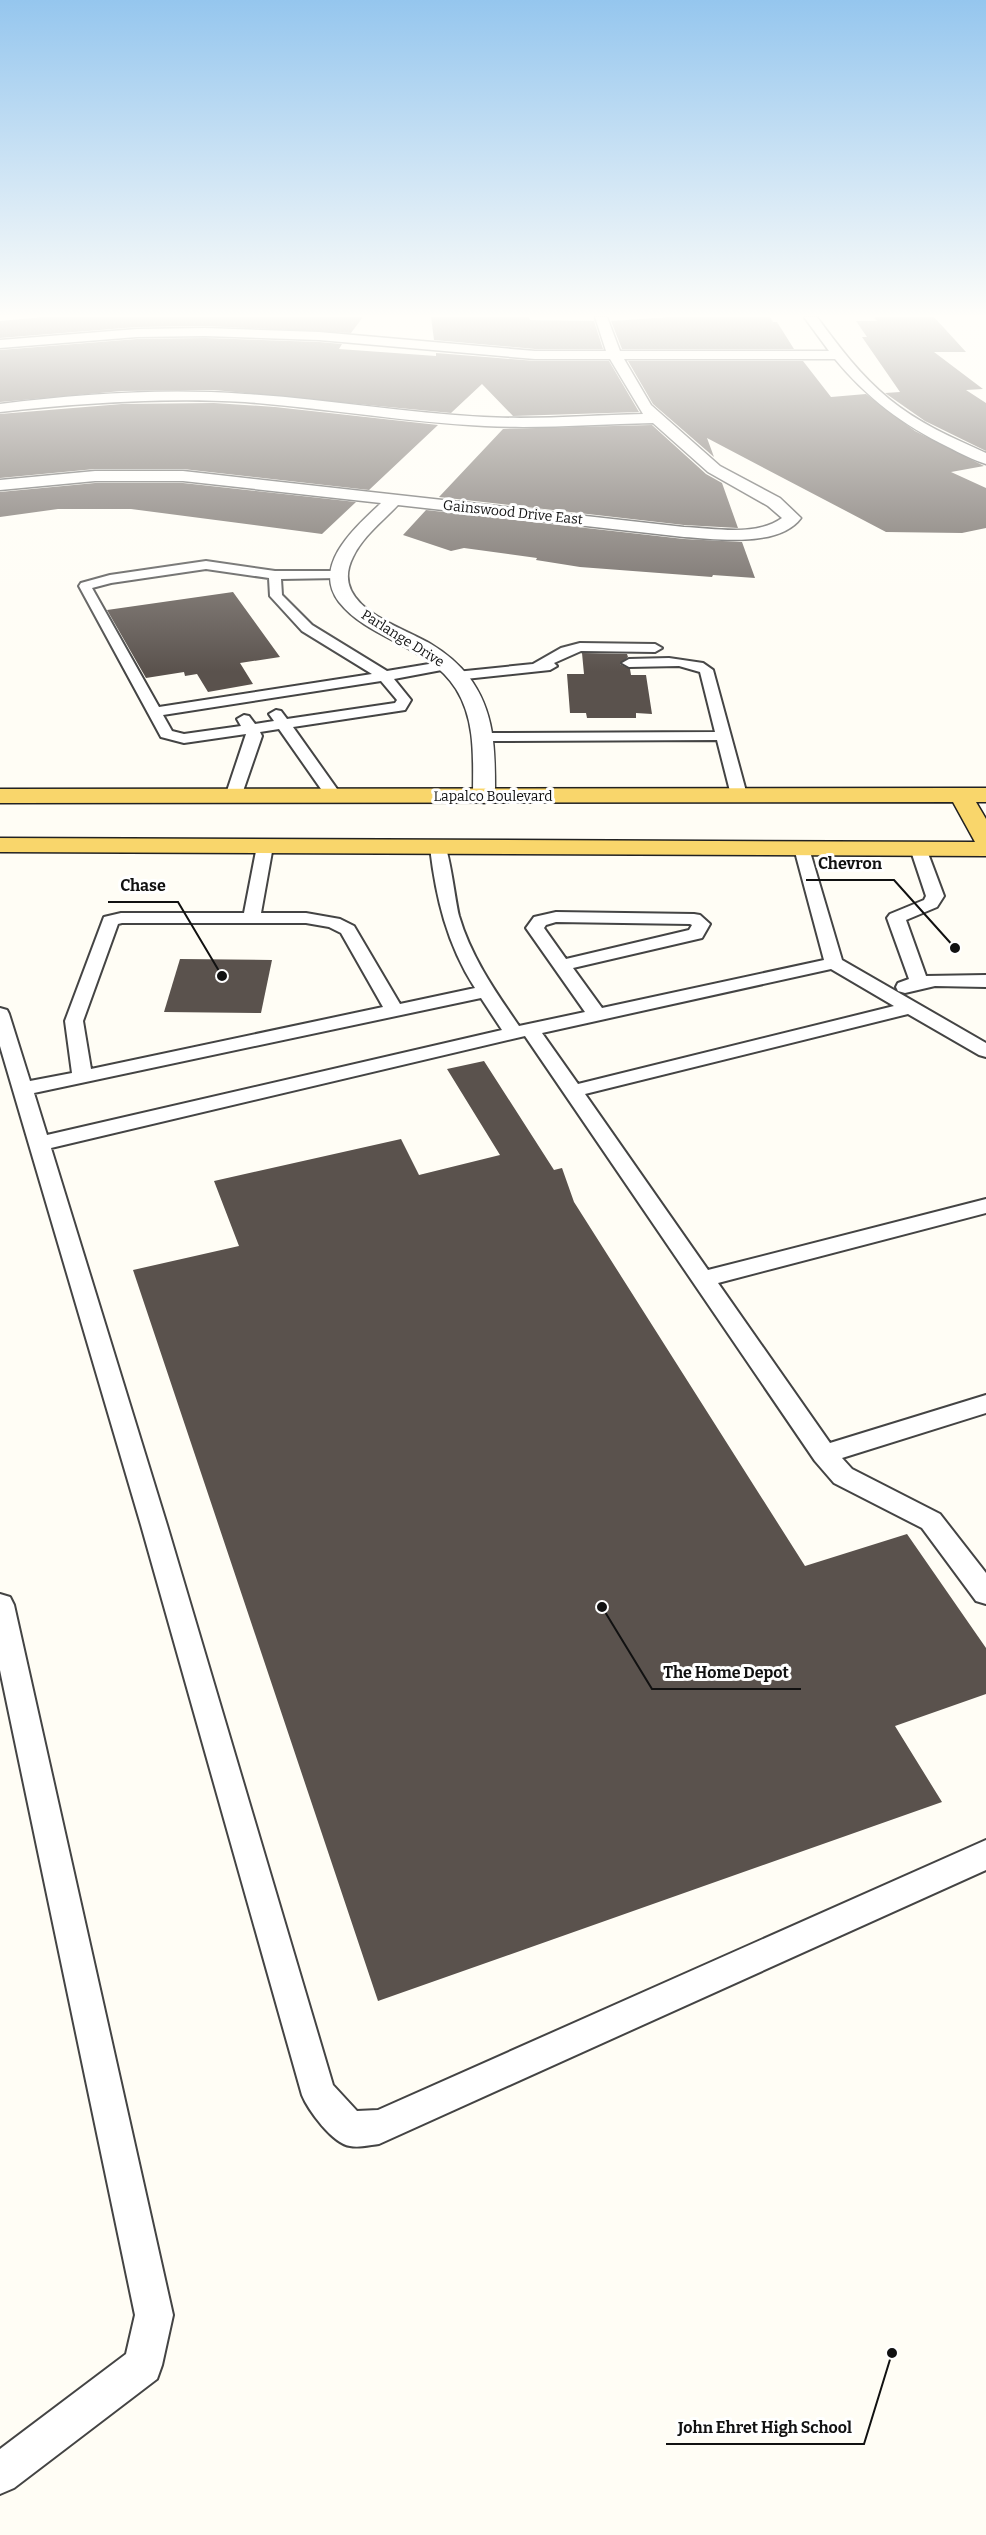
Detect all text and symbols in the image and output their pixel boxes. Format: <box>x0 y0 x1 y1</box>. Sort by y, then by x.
street label: Gainswood Drive East <box>442 497 584 528</box>
street label: Parlange Drive <box>358 606 447 671</box>
street label: Lapalco Boulevard <box>434 788 552 805</box>
callout: Chevron <box>806 846 894 880</box>
text: Chevron <box>818 854 883 873</box>
callout: Chase <box>108 868 178 902</box>
text: Chase <box>120 876 166 895</box>
callout: The Home Depot <box>652 1655 801 1689</box>
text: The Home Depot <box>663 1663 789 1682</box>
callout: John Ehret High School <box>666 2410 864 2444</box>
text: John Ehret High School <box>677 2418 852 2437</box>

